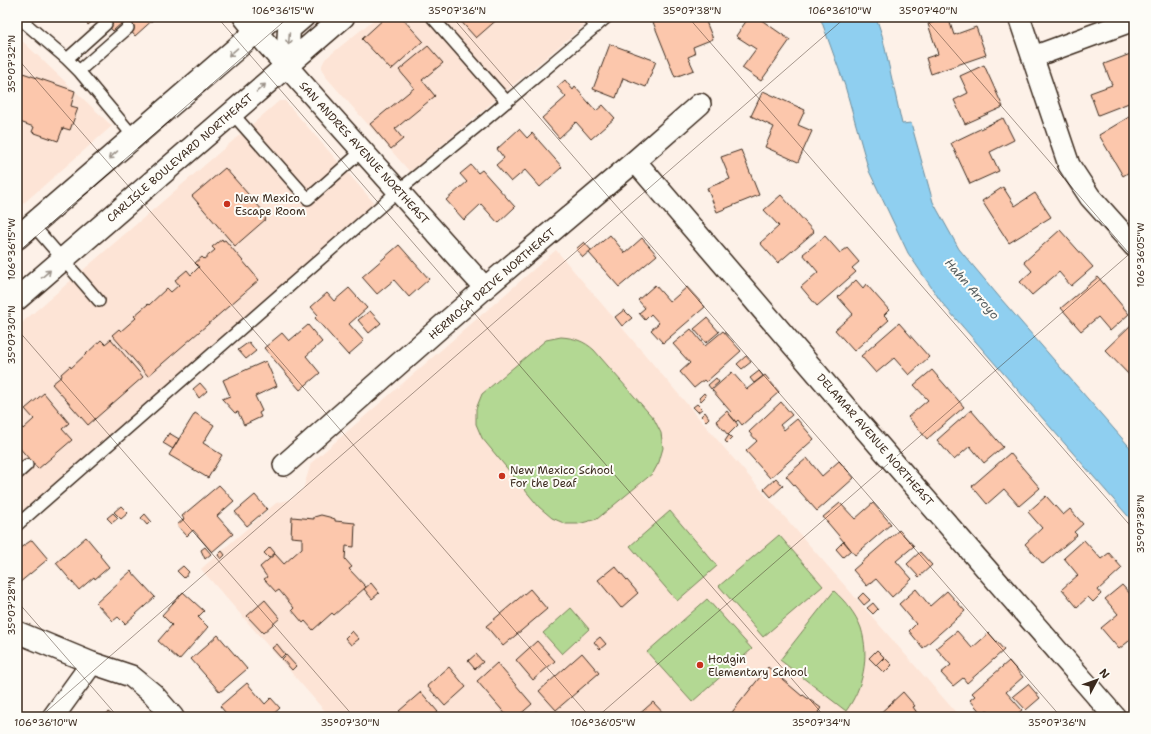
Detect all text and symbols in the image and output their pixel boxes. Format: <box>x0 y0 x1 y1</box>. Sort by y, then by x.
text: 106°36'15"W <box>252 4 315 17</box>
text: 35°07'36"N <box>428 4 486 17</box>
text: 35°07'38"N <box>663 4 721 17</box>
text: 106°36'10"W <box>808 4 872 17</box>
text: 35°07'40"N <box>898 4 958 17</box>
one-way arrow <box>285 32 292 45</box>
text: 35°07'32"N <box>5 35 18 93</box>
one-way arrow <box>227 47 238 56</box>
street label: SAN ANDRES AVENUE NORTHEAST <box>296 78 432 228</box>
one-way arrow <box>256 84 267 93</box>
street label: CARLISLE BOULEVARD NORTHEAST <box>104 90 256 226</box>
one-way arrow <box>108 150 118 160</box>
place label: New Mexico Escape Room <box>235 191 306 219</box>
marker: New Mexico Escape Room <box>222 199 232 209</box>
text: 106°36'15"W <box>5 217 18 280</box>
text: 106°36'05"W <box>1134 222 1147 287</box>
street label: HERMOSA DRIVE NORTHEAST <box>426 225 559 343</box>
water label: Hahn Arroyo <box>941 255 1003 323</box>
one-way arrow <box>41 269 52 278</box>
text: 35°07'30"N <box>5 305 18 365</box>
street label: DELAMAR AVENUE NORTHEAST <box>813 371 937 510</box>
place label: New Mexico School For the Deaf <box>510 463 614 491</box>
marker: New Mexico School For the Deaf <box>497 471 507 481</box>
text: 35°07'38"N <box>1134 495 1147 553</box>
text: 35°07'28"N <box>5 577 18 635</box>
place label: Hodgin Elementary School <box>708 652 808 680</box>
marker: Hodgin Elementary School <box>695 660 705 670</box>
north arrow <box>1077 660 1117 700</box>
text: N <box>1096 666 1113 682</box>
text: 106°36'10"W <box>14 716 78 729</box>
text: 35°07'30"N <box>320 716 380 729</box>
text: 106°36'05"W <box>571 716 636 729</box>
text: 35°07'34"N <box>792 716 850 729</box>
text: 35°07'36"N <box>1028 716 1086 729</box>

